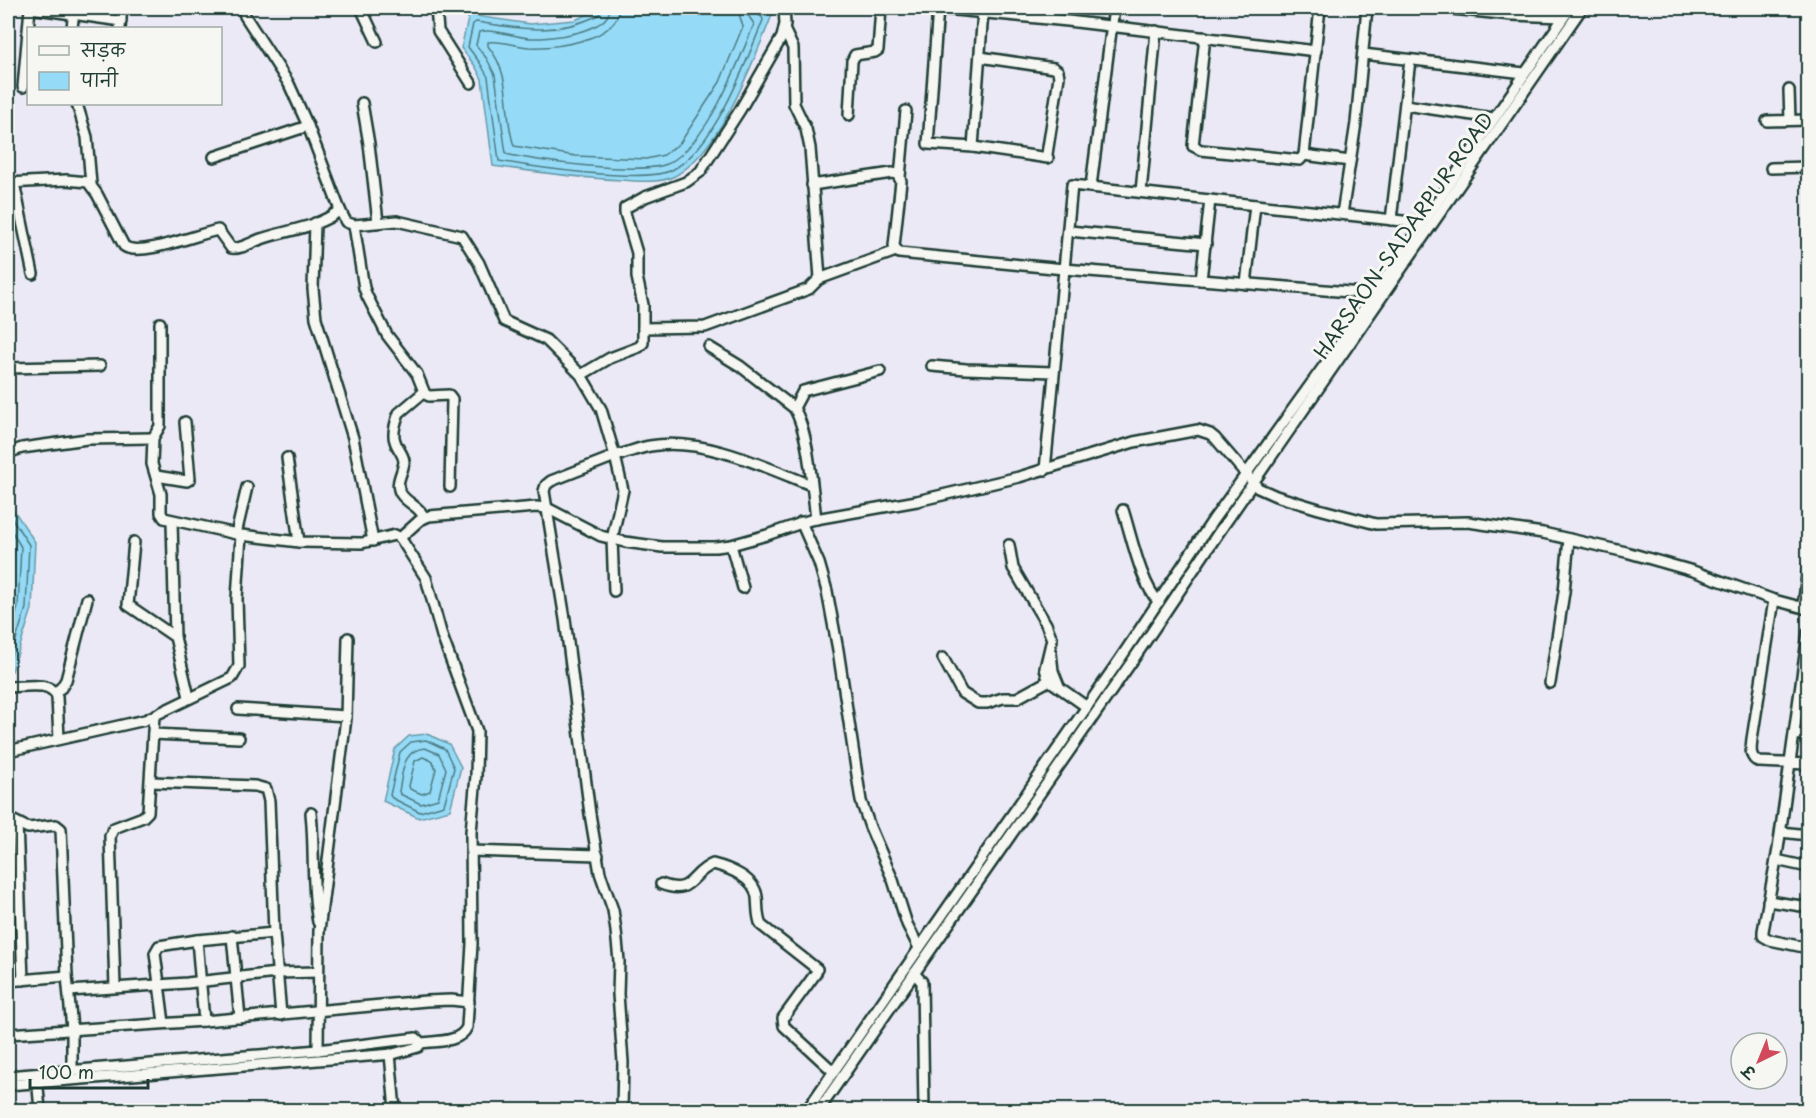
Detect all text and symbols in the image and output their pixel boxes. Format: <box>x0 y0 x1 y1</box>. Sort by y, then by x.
legend <box>27 27 222 105</box>
text: सड़क <box>80 36 126 63</box>
text: पानी <box>80 66 119 93</box>
street label: HARSAON-SADARPUR ROAD <box>1306 105 1500 365</box>
north arrow <box>1729 1031 1789 1091</box>
scale bar <box>30 1052 148 1090</box>
text: 100 m <box>39 1058 94 1085</box>
text: उ <box>1735 1059 1762 1086</box>

